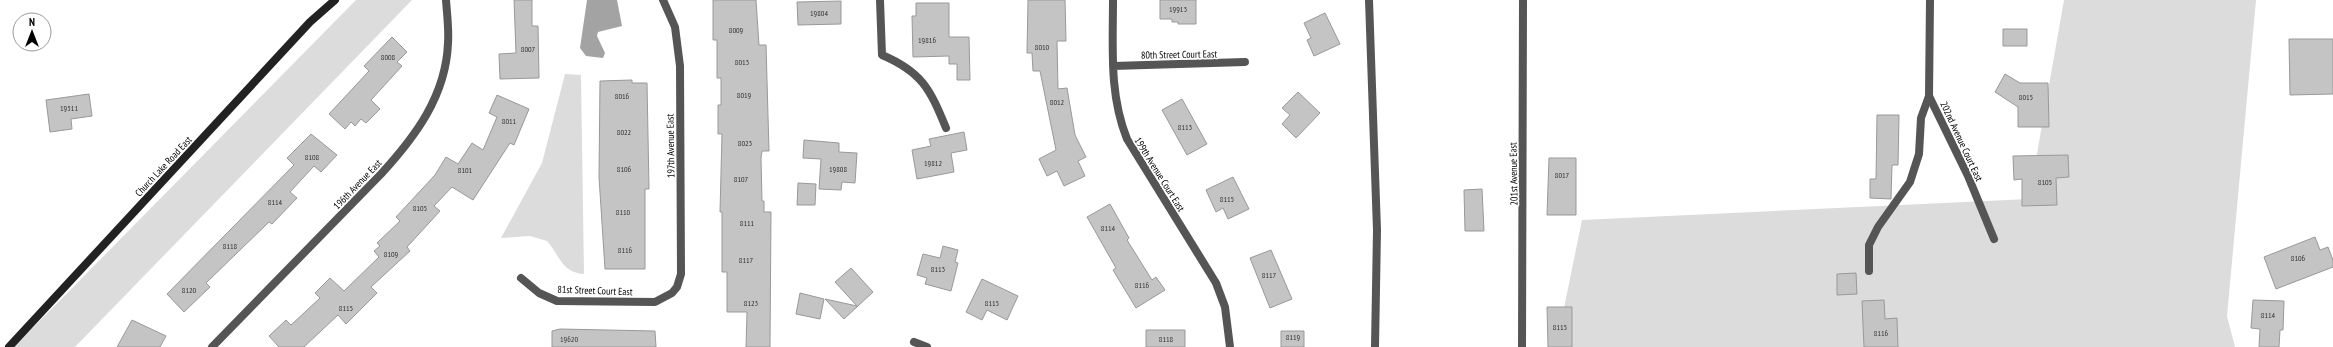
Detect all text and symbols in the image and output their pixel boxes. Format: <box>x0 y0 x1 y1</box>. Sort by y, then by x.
house number: 19913 <box>1169 4 1187 14</box>
house number: 19804 <box>810 8 828 18</box>
north arrow <box>12 12 52 52</box>
text: N <box>29 15 35 29</box>
house number: 8009 <box>729 25 744 35</box>
house number: 19816 <box>918 35 936 45</box>
house number: 8010 <box>1035 42 1050 52</box>
house number: 8007 <box>521 44 536 54</box>
street label: 80th Street Court East <box>1141 47 1218 62</box>
house number: 8008 <box>381 52 396 62</box>
house number: 8013 <box>735 57 750 67</box>
house number: 8019 <box>737 90 752 100</box>
house number: 8016 <box>615 91 630 101</box>
house number: 8015 <box>2019 92 2033 102</box>
house number: 8012 <box>1050 97 1065 107</box>
street label: 202nd Avenue Court East <box>1937 99 1986 183</box>
house number: 19511 <box>60 103 78 113</box>
street label: 197th Avenue East <box>663 114 678 178</box>
house number: 8011 <box>502 116 517 126</box>
house number: 8113 <box>1178 122 1193 132</box>
house number: 8022 <box>617 127 632 137</box>
street label: Church Lake Road East <box>132 133 195 199</box>
street label: 199th Avenue Court East <box>1132 135 1188 214</box>
house number: 8023 <box>738 138 753 148</box>
street label: 201st Avenue East <box>1506 142 1521 206</box>
house number: 8108 <box>305 152 320 162</box>
street label: 196th Avenue East <box>330 157 385 212</box>
house number: 19812 <box>924 158 942 168</box>
house number: 8106 <box>617 164 632 174</box>
house number: 19808 <box>829 164 847 174</box>
house number: 8101 <box>458 165 473 175</box>
house number: 8017 <box>1555 170 1570 180</box>
house number: 8107 <box>734 174 749 184</box>
house number: 8105 <box>2038 177 2052 187</box>
house number: 8115 <box>1220 194 1234 204</box>
house number: 8114 <box>268 197 283 207</box>
house number: 8105 <box>413 203 427 213</box>
house number: 8110 <box>616 207 631 217</box>
house number: 8111 <box>740 218 755 228</box>
house number: 8114 <box>1101 223 1116 233</box>
house number: 8118 <box>223 241 238 251</box>
house number: 8116 <box>618 245 633 255</box>
house number: 8109 <box>384 249 399 259</box>
house number: 8106 <box>2291 253 2306 263</box>
house number: 8117 <box>739 255 754 265</box>
house number: 8113 <box>931 264 946 274</box>
house number: 8117 <box>1262 270 1277 280</box>
house number: 8116 <box>1135 280 1150 290</box>
street label: 81st Street Court East <box>557 283 633 298</box>
house number: 8120 <box>182 285 197 295</box>
house number: 8123 <box>744 298 759 308</box>
house number: 8115 <box>985 298 999 308</box>
house number: 8115 <box>339 303 353 313</box>
house number: 8114 <box>2261 310 2276 320</box>
house number: 8115 <box>1553 322 1567 332</box>
house number: 8116 <box>1874 328 1889 338</box>
house number: 8119 <box>1286 332 1301 342</box>
house number: 19620 <box>560 334 578 344</box>
house number: 8118 <box>1159 334 1174 344</box>

